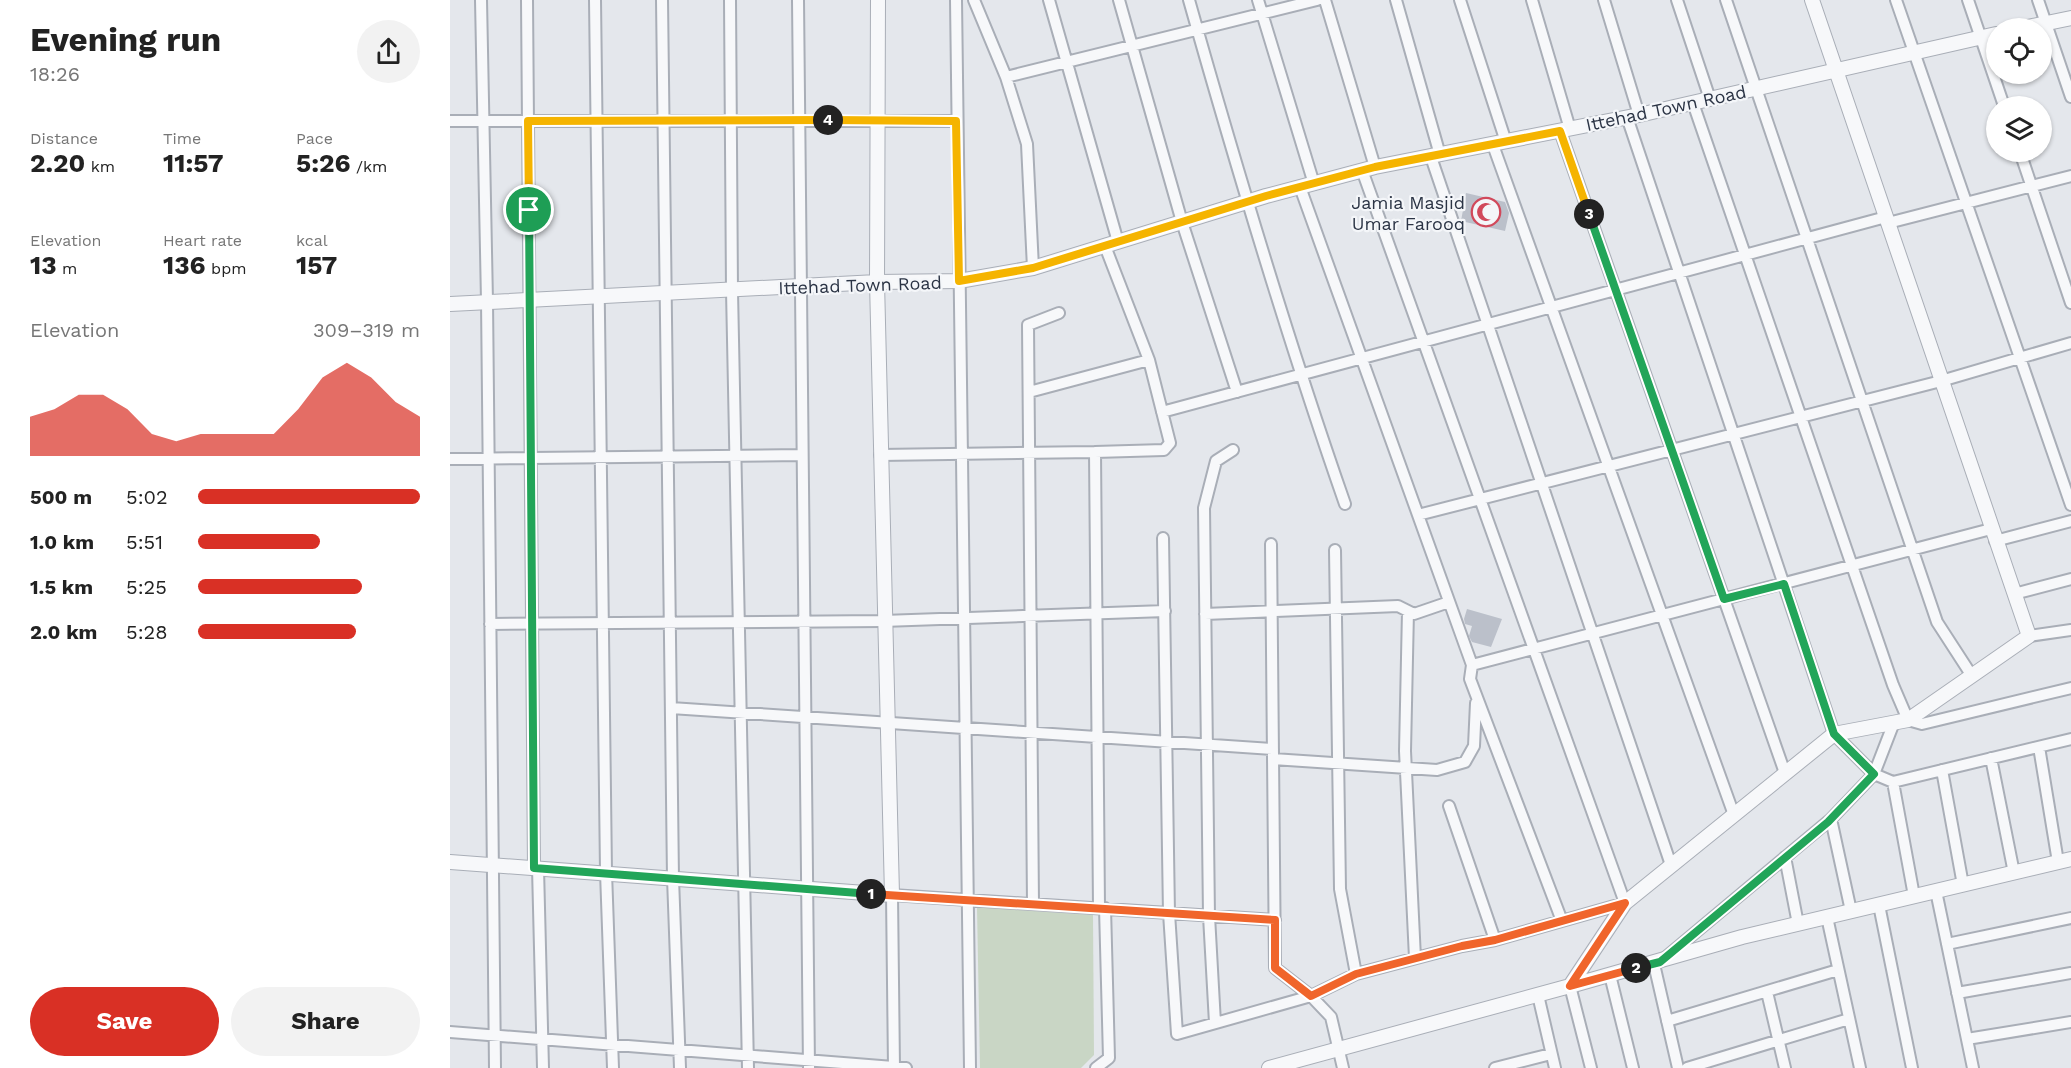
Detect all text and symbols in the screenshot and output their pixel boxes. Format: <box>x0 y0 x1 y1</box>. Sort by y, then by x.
map controls <box>1986 18 2052 162</box>
button: locate <box>1986 18 2052 84</box>
text: Evening run <box>30 20 221 59</box>
button: share <box>357 20 420 83</box>
text: 18:26 <box>30 62 80 86</box>
street label: Ittehad Town Road <box>1584 81 1748 135</box>
button: layers <box>1986 96 2052 162</box>
pin: 4 <box>813 105 843 135</box>
text: 4 <box>823 110 833 129</box>
text: Distance <box>30 129 98 148</box>
text: Time <box>163 129 201 148</box>
text: Pace <box>296 129 333 148</box>
text: 2.20 <box>30 148 85 178</box>
text: 11:57 <box>163 148 223 178</box>
text: 5:26 <box>296 148 351 178</box>
text: km <box>85 157 115 176</box>
text: /km <box>351 157 387 176</box>
pin <box>503 184 554 235</box>
place label: Jamia Masjid Umar Farooq <box>1351 192 1465 234</box>
icon: arrive <box>512 193 545 226</box>
mosque icon: Jamia Masjid Umar Farooq <box>1470 196 1502 228</box>
pin: 3 <box>1574 199 1604 229</box>
text: 3 <box>1584 204 1594 223</box>
text: Elevation <box>30 231 101 250</box>
text: Heart rate <box>163 231 242 250</box>
text: kcal <box>296 231 328 250</box>
text: 13 <box>30 250 57 280</box>
text: 136 <box>163 250 206 280</box>
text: 157 <box>296 250 337 280</box>
text: m <box>57 259 77 278</box>
text: bpm <box>206 259 246 278</box>
street label: Ittehad Town Road <box>778 272 942 298</box>
text: Elevation <box>30 318 119 342</box>
text: 309–319 m <box>313 318 420 342</box>
text: 500 m <box>30 485 92 509</box>
text: 5:02 <box>126 485 168 509</box>
text: 1.0 km <box>30 530 94 554</box>
text: 5:51 <box>126 530 163 554</box>
text: 1.5 km <box>30 575 93 599</box>
text: 5:25 <box>126 575 167 599</box>
text: 2.0 km <box>30 620 97 644</box>
text: 5:28 <box>126 620 168 644</box>
pin: 1 <box>856 879 886 909</box>
text: 1 <box>868 884 874 903</box>
pin: 2 <box>1621 953 1651 983</box>
text: 2 <box>1631 958 1641 977</box>
button: Save <box>30 987 219 1056</box>
button: Share <box>231 987 420 1056</box>

